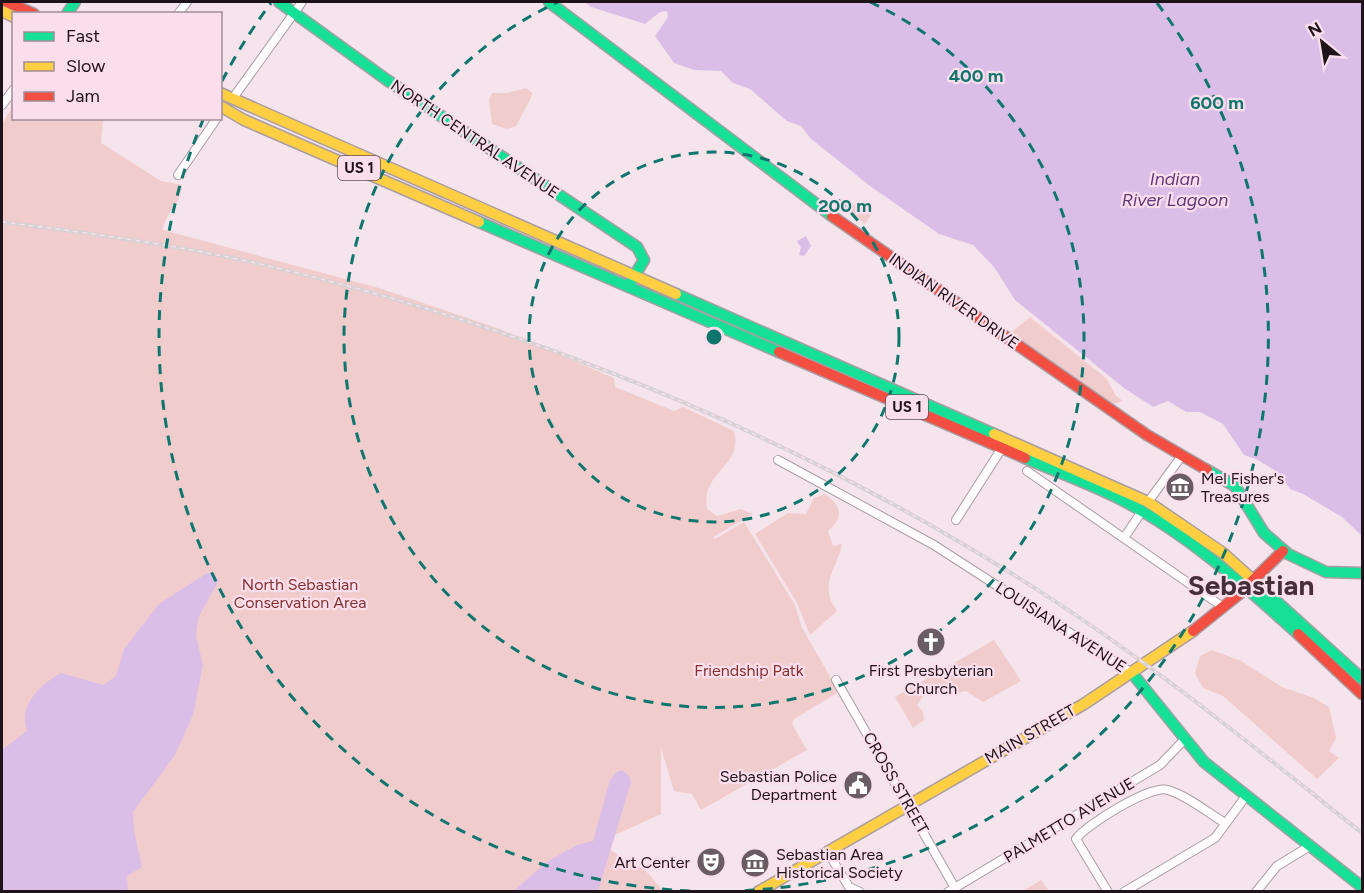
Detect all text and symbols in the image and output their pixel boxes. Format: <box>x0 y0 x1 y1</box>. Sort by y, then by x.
legend <box>12 12 222 120</box>
north arrow <box>1292 12 1352 72</box>
text: N <box>1305 18 1325 41</box>
text: Fast <box>66 25 100 47</box>
text: Slow <box>66 55 105 77</box>
text: 400 m <box>949 65 1003 87</box>
street label: NORTH CENTRAL AVENUE <box>387 76 563 202</box>
text: Jam <box>66 85 100 107</box>
text: 600 m <box>1190 92 1244 114</box>
road number: US 1 <box>338 156 380 180</box>
water label: Indian River Lagoon <box>1122 168 1228 211</box>
text: 200 m <box>818 195 872 217</box>
street label: INDIAN RIVER DRIVE <box>885 249 1023 353</box>
centre of rings <box>704 327 724 347</box>
road number: US 1 <box>886 395 928 419</box>
place label: Mel Fisher's Treasures <box>1201 469 1284 506</box>
museum icon: Mel Fisher's Treasures <box>1164 471 1196 503</box>
district label: Sebastian <box>1188 568 1314 602</box>
park label: North Sebastian Conservation Area <box>234 575 366 612</box>
street label: LOUISIANA AVENUE <box>992 578 1130 676</box>
church icon: First Presbyterian Church <box>915 626 947 658</box>
park label: Friendship Patk <box>694 661 804 680</box>
place label: First Presbyterian Church <box>869 661 993 698</box>
street label: MAIN STREET <box>981 700 1079 768</box>
street label: CROSS STREET <box>859 729 933 837</box>
place label: Sebastian Police Department <box>720 767 837 804</box>
public building icon: Sebastian Police Department <box>842 769 874 801</box>
street label: PALMETTO AVENUE <box>1000 773 1138 867</box>
place label: Sebastian Area Historical Society <box>776 845 903 882</box>
theatre icon: Art Center <box>695 846 727 878</box>
museum icon: Sebastian Area Historical Society <box>739 847 771 879</box>
place label: Art Center <box>614 853 691 872</box>

